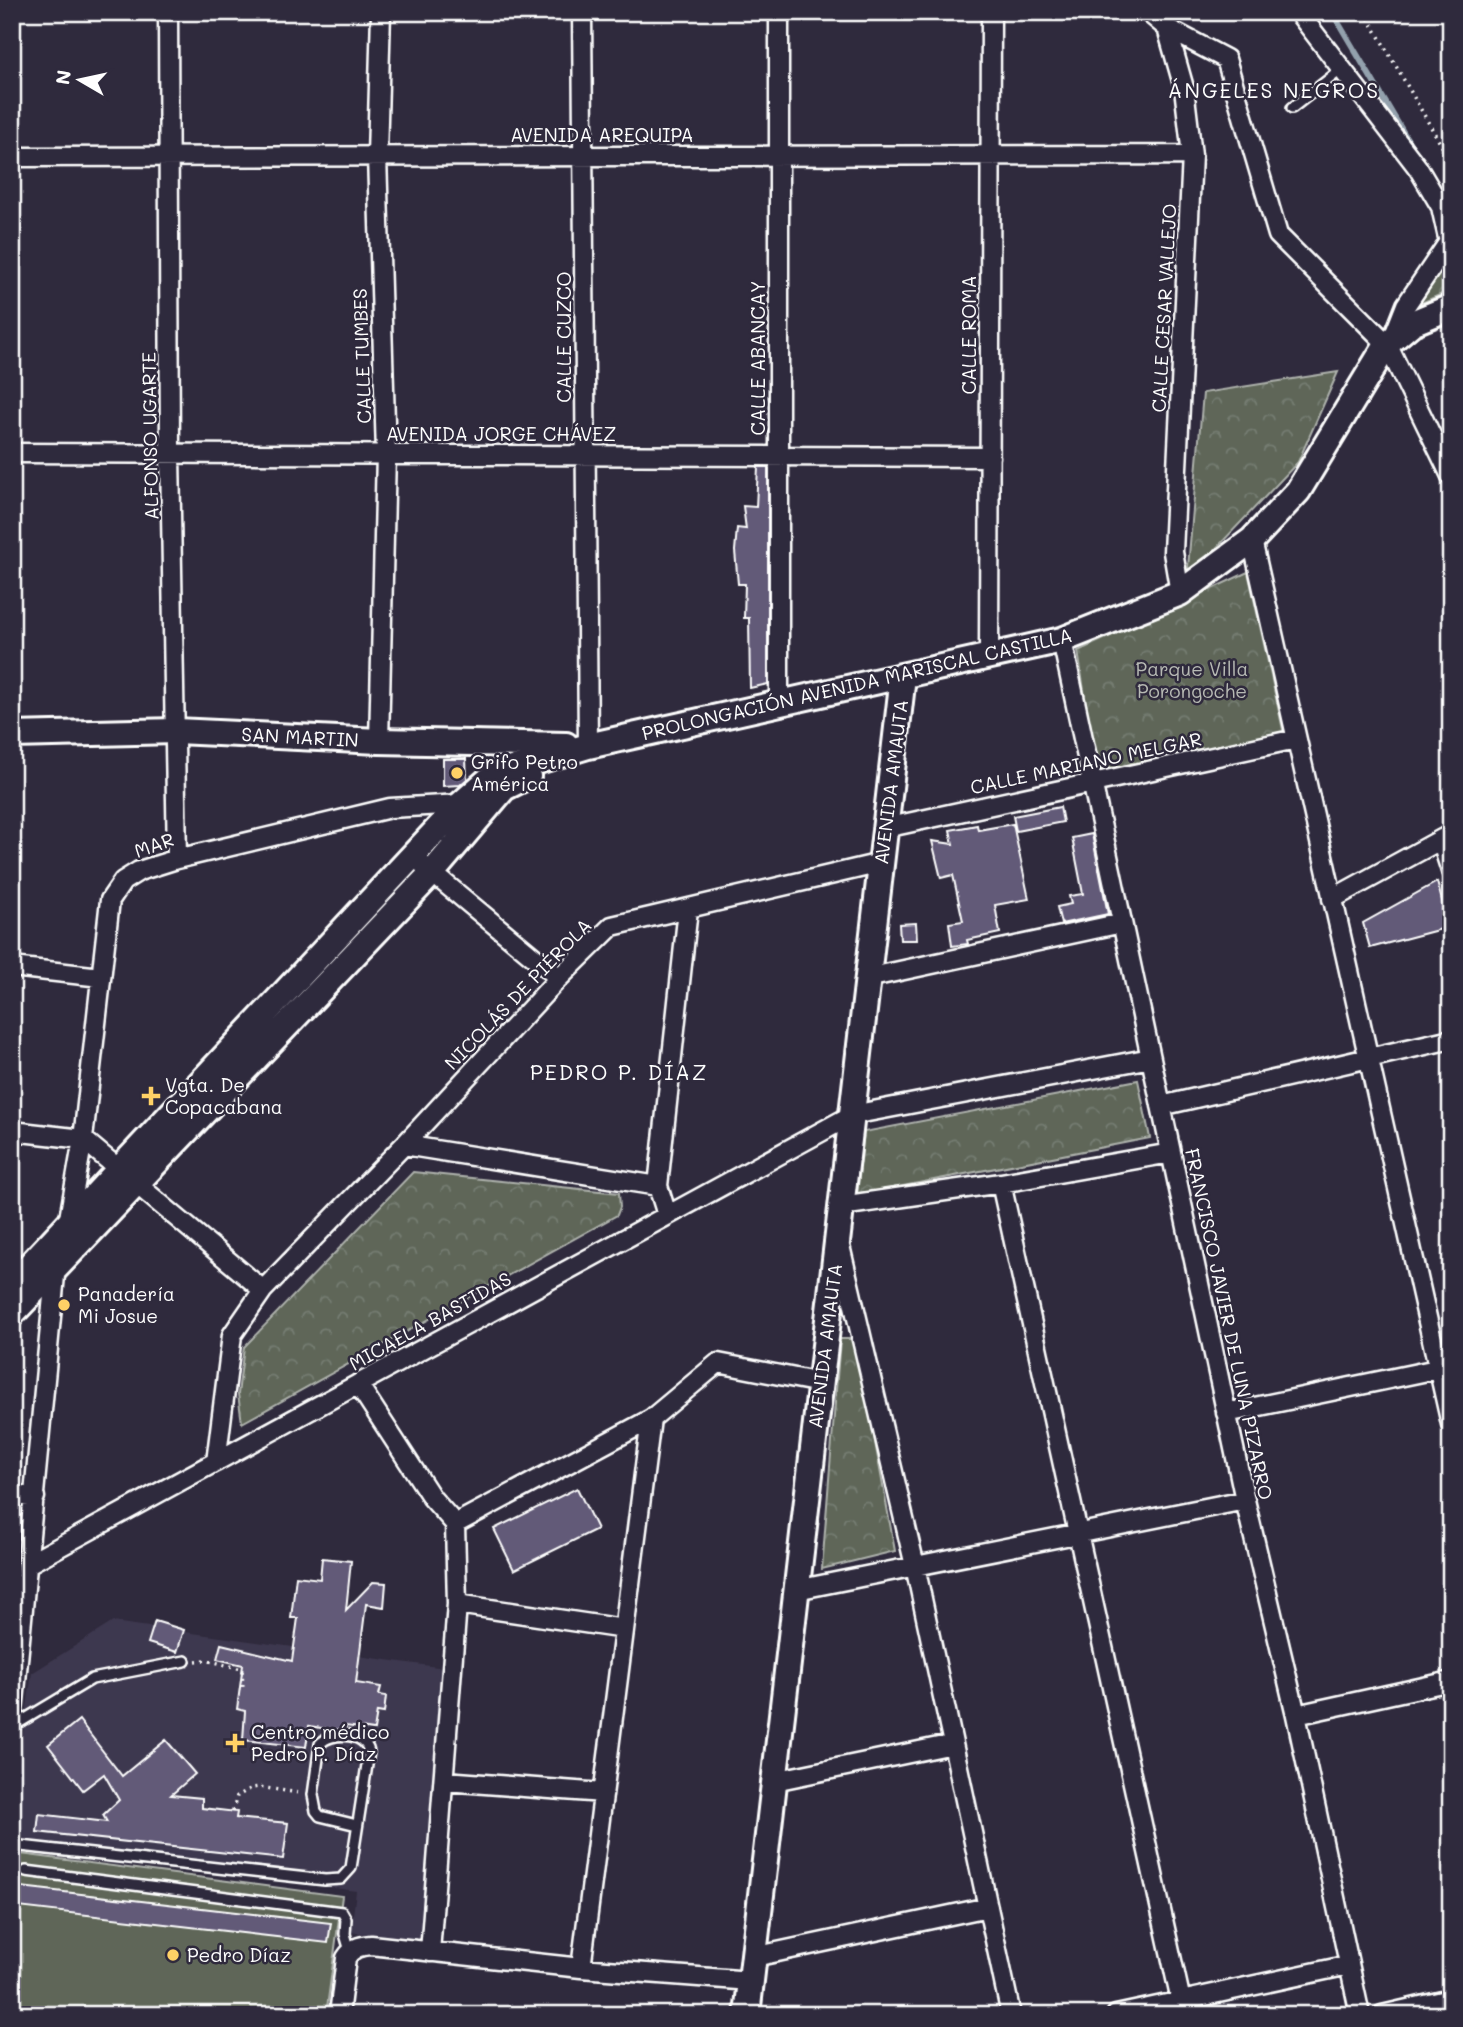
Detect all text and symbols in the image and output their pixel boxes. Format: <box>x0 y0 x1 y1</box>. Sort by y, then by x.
north arrow <box>46 46 116 116</box>
text: N <box>49 68 76 86</box>
district label: ÁNGELES NEGROS <box>1168 76 1380 103</box>
street label: AVENIDA AREQUIPA <box>510 122 694 147</box>
street label: CALLE CESAR VALLEJO <box>1146 203 1181 413</box>
street label: CALLE CUZCO <box>551 271 576 403</box>
street label: CALLE ROMA <box>956 275 981 395</box>
street label: CALLE ABANCAY <box>745 281 770 435</box>
street label: CALLE TUMBES <box>347 288 376 424</box>
street label: ALFONSO UGARTE <box>136 352 163 520</box>
street label: AVENIDA JORGE CHÁVEZ <box>386 421 616 446</box>
street label: PROLONGACIÓN AVENIDA MARISCAL CASTILLA <box>639 622 1074 745</box>
park label: Parque Villa Porongoche <box>1136 656 1248 703</box>
street label: AVENIDA AMAUTA <box>868 698 913 866</box>
street label: SAN MARTIN <box>241 721 359 752</box>
street label: CALLE MARIANO MELGAR <box>968 726 1204 799</box>
place label: Grifo Petro América <box>471 749 578 796</box>
marker: Grifo Petro América <box>449 765 465 781</box>
street label: MAR <box>131 826 177 863</box>
street label: NICOLÁS DE PIÉROLA <box>439 913 597 1075</box>
district label: PEDRO P. DÍAZ <box>530 1058 708 1085</box>
place label: Vgta. De Copacabana <box>165 1072 283 1119</box>
marker: Vgta. De Copacabana <box>143 1088 159 1104</box>
street label: FRANCISCO JAVIER DE LUNA PIZARRO <box>1180 1146 1279 1502</box>
street label: AVENIDA AMAUTA <box>802 1262 847 1430</box>
street label: MICAELA BASTIDAS <box>344 1266 515 1376</box>
place label: Panadería Mi Josue <box>78 1281 175 1328</box>
marker: Panadería Mi Josue <box>56 1297 72 1313</box>
place label: Centro médico Pedro P. Díaz <box>251 1719 389 1766</box>
marker: Centro médico Pedro P. Díaz <box>225 1733 245 1753</box>
place label: Pedro Díaz <box>187 1942 291 1967</box>
marker: Pedro Díaz <box>165 1947 181 1963</box>

